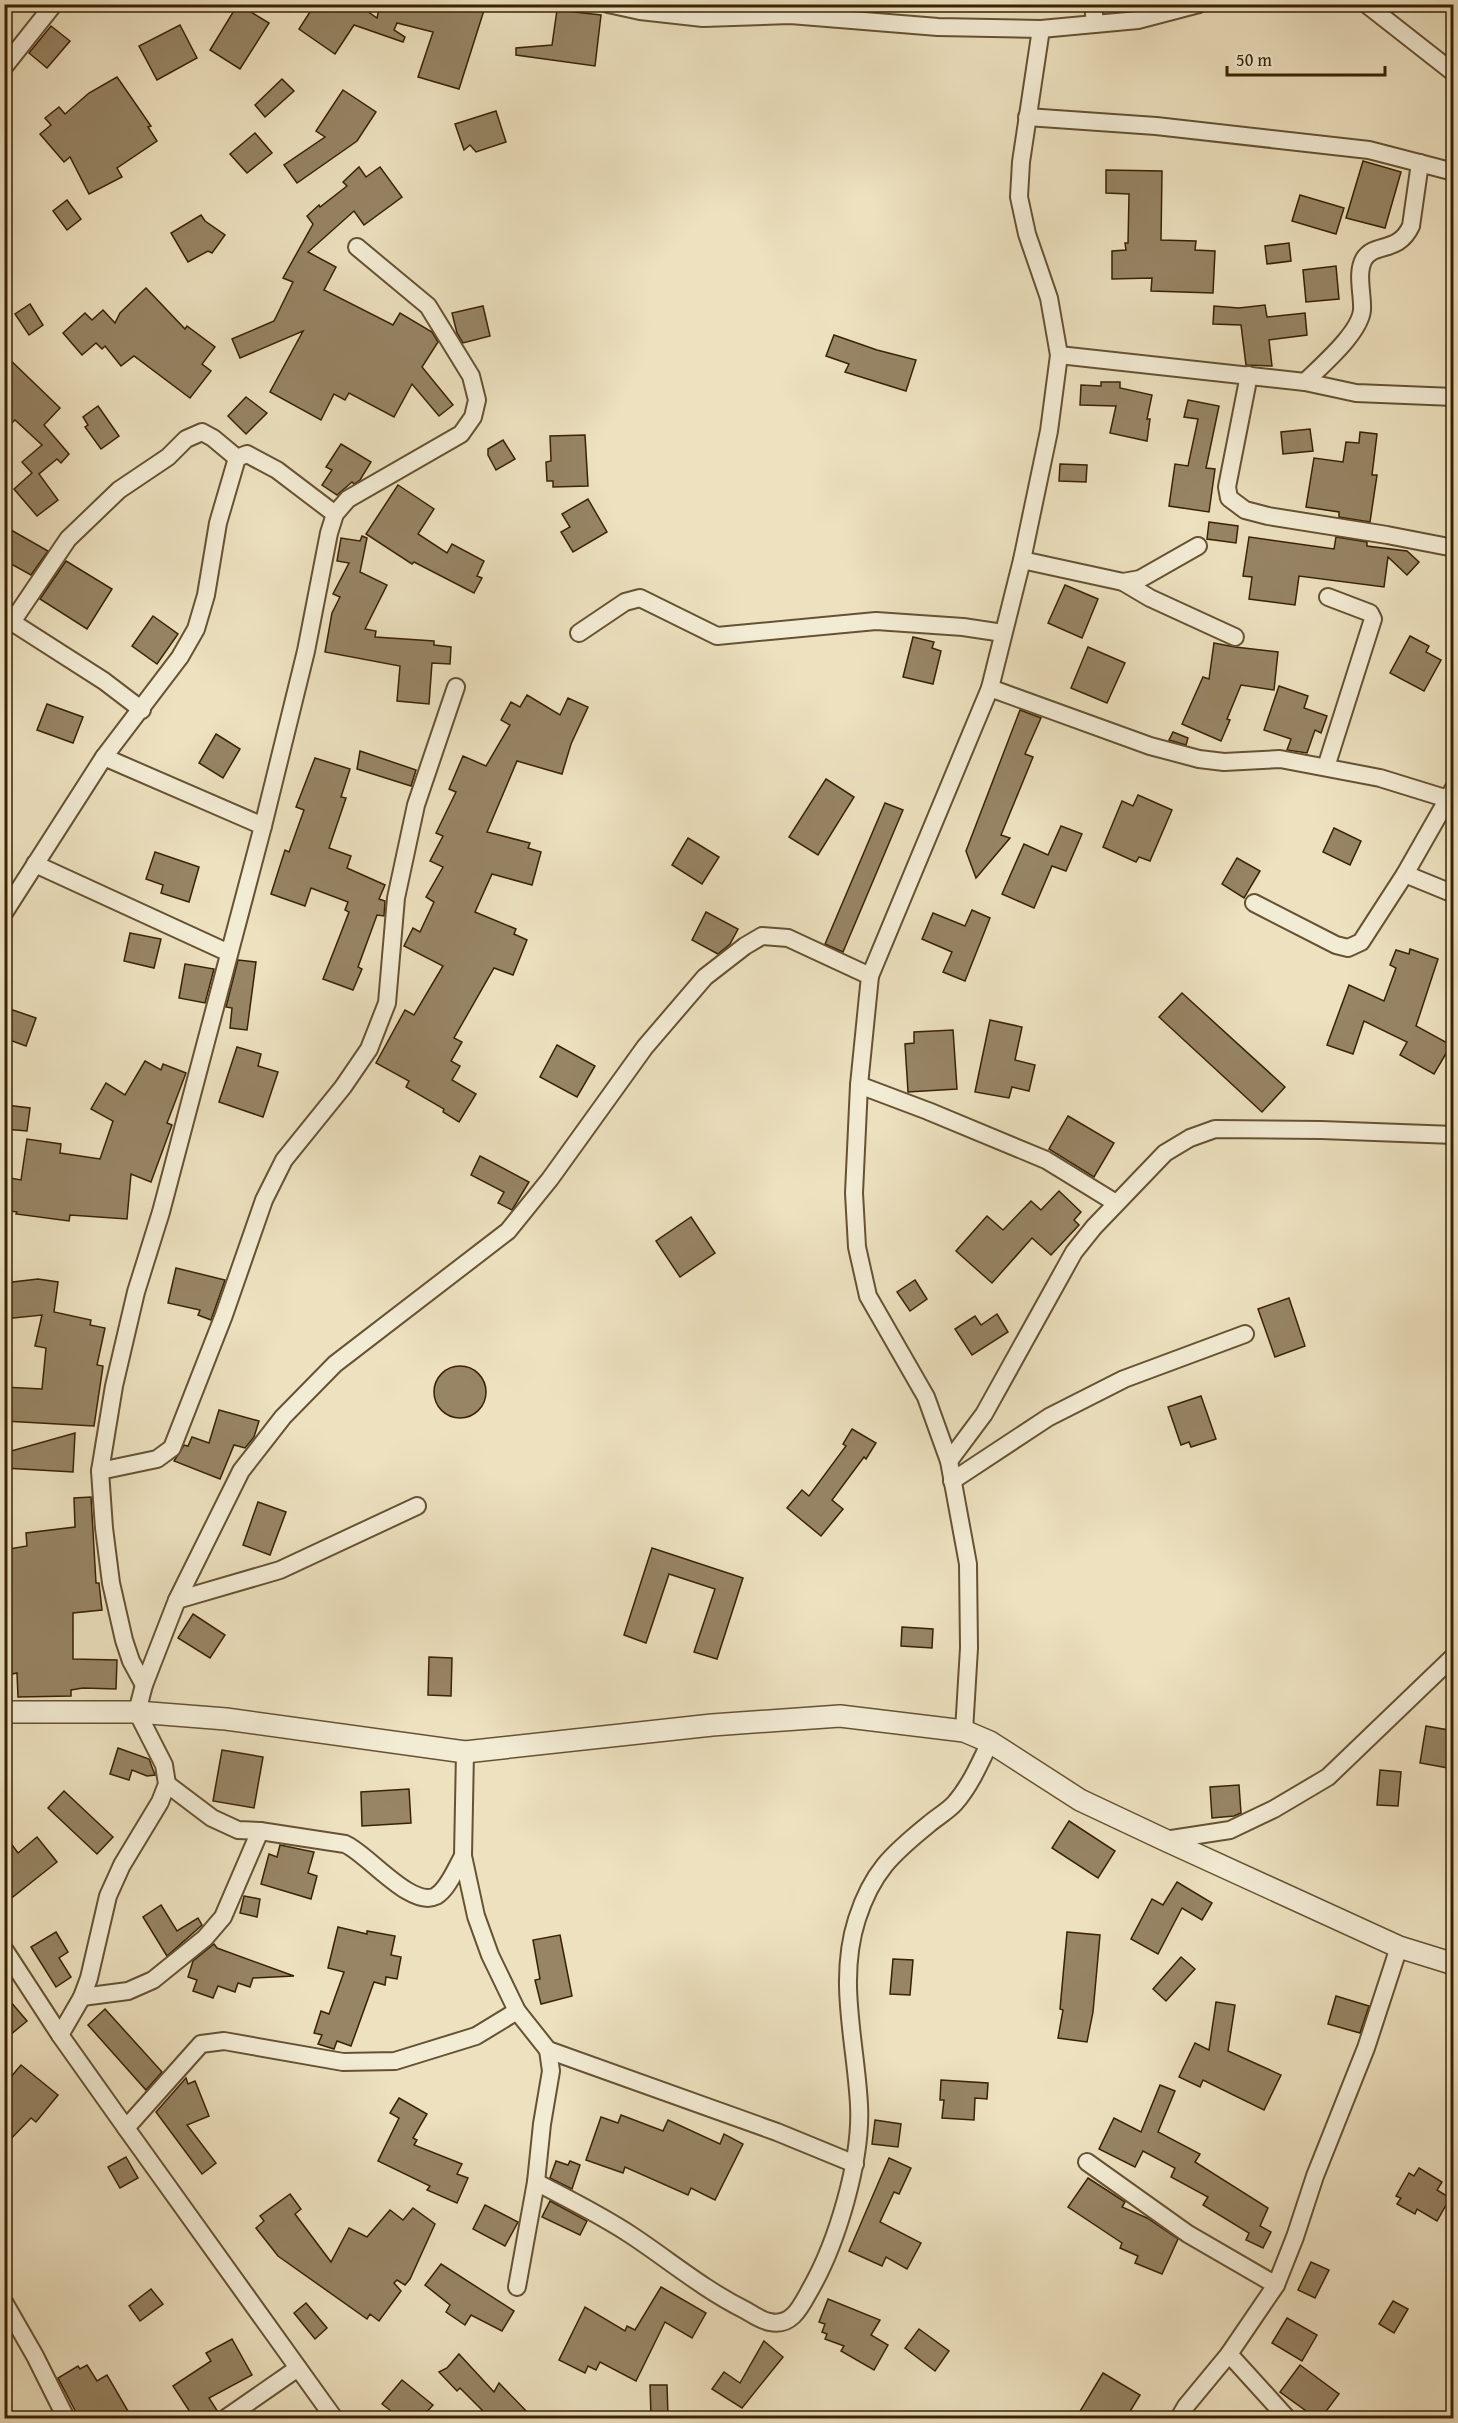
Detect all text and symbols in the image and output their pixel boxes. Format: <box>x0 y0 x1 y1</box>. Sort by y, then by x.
scale bar <box>1227 39 1384 77</box>
text: 50 m <box>1236 46 1272 73</box>

